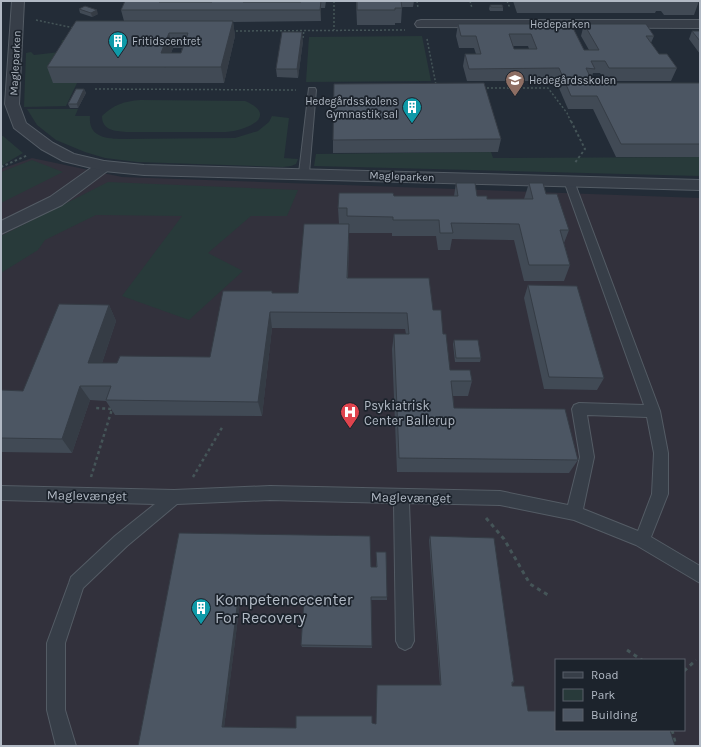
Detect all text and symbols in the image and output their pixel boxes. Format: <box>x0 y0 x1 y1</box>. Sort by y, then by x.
street label: Hedeparken <box>530 18 590 31</box>
street label: Magleparken <box>7 30 24 96</box>
building icon: Fritidscentret <box>107 30 129 58</box>
place label: Fritidscentret <box>132 35 201 48</box>
school or university icon: Hedegårdsskolen <box>504 69 526 97</box>
place label: Hedegårdsskolen <box>529 74 616 87</box>
place label: Hedegårdsskolens Gymnastik sal <box>305 95 398 121</box>
building icon: Hedegårdsskolens Gymnastik sal <box>401 96 423 124</box>
street label: Magleparken <box>369 169 435 184</box>
place label: Psykiatrisk Center Ballerup <box>364 398 455 428</box>
hospital icon: Psykiatrisk Center Ballerup <box>339 401 361 429</box>
street label: Maglevænget <box>47 487 127 504</box>
street label: Maglevænget <box>371 489 451 506</box>
place label: Kompetencecenter For Recovery <box>215 590 353 627</box>
building icon: Kompetencecenter For Recovery <box>190 597 212 625</box>
legend <box>555 659 685 731</box>
text: Road <box>591 668 619 682</box>
text: Park <box>591 688 616 702</box>
text: Building <box>591 708 638 722</box>

